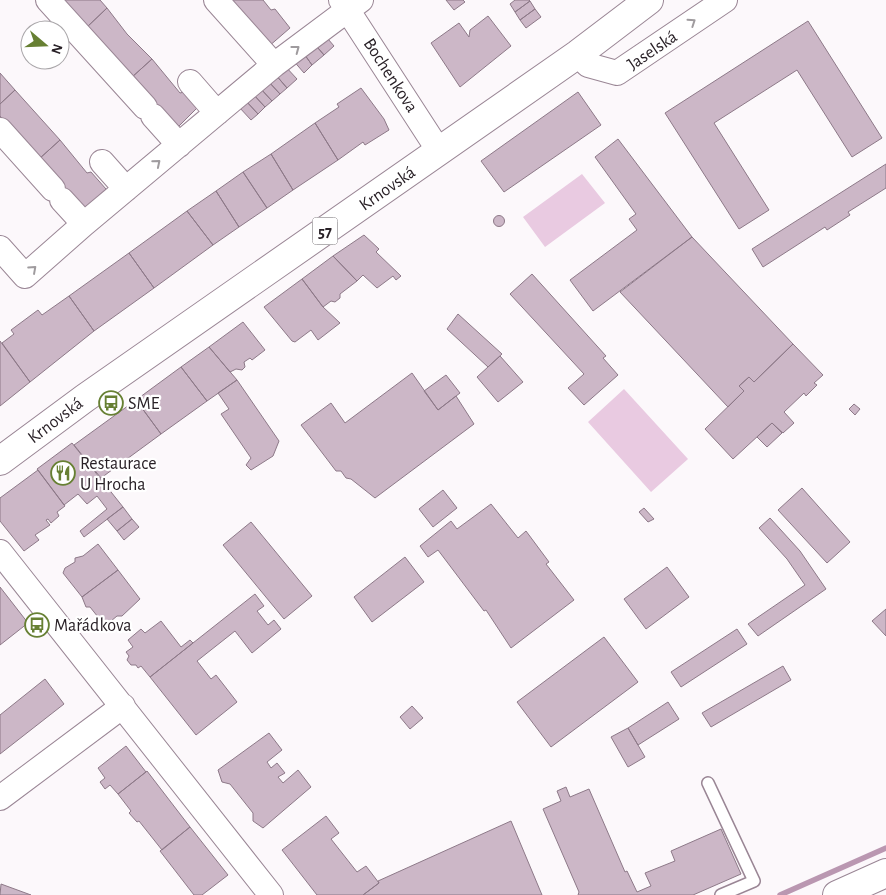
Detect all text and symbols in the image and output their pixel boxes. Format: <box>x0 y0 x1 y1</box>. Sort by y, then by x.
one-way arrow <box>686 19 696 28</box>
north arrow <box>20 20 70 70</box>
street label: Jaselská <box>624 28 681 74</box>
street label: Bochenkova <box>360 35 421 116</box>
text: N <box>48 42 65 56</box>
one-way arrow <box>290 46 299 54</box>
one-way arrow <box>151 160 160 169</box>
street label: Krnovská <box>356 163 419 214</box>
road number: 57 <box>312 218 338 245</box>
one-way arrow <box>28 266 37 275</box>
bus stop icon: SME <box>98 390 124 416</box>
street label: Krnovská <box>25 394 86 447</box>
place label: SME <box>128 395 160 413</box>
place label: Restaurace U Hrocha <box>80 455 157 494</box>
restaurant icon: Restaurace U Hrocha <box>50 460 76 486</box>
bus stop icon: Mařádkova <box>24 612 50 638</box>
place label: Mařádkova <box>54 617 132 635</box>

